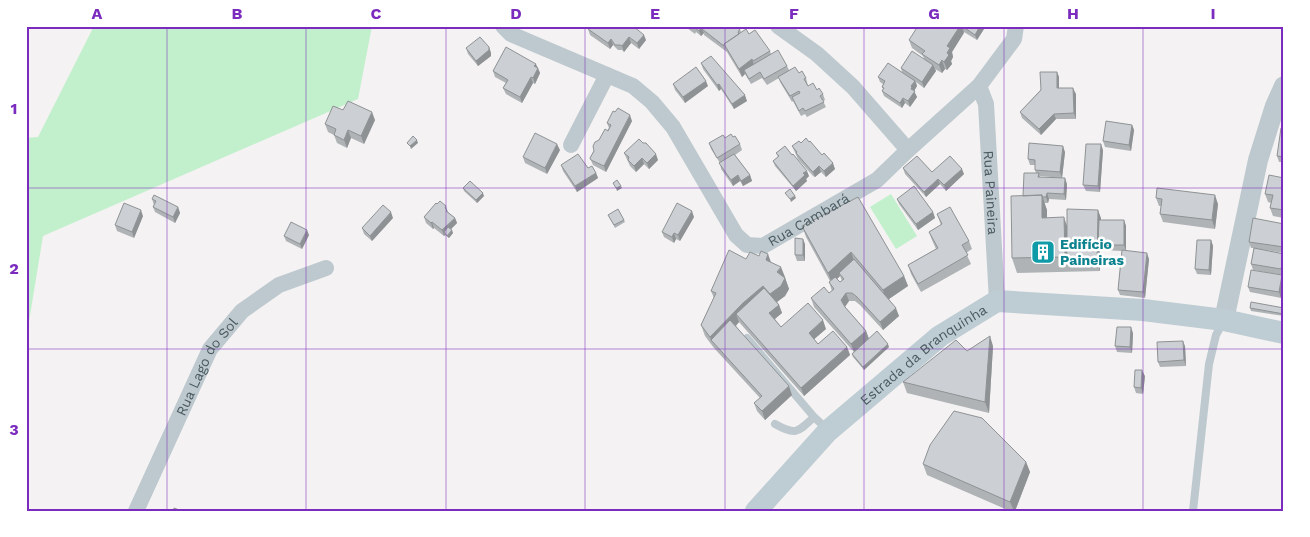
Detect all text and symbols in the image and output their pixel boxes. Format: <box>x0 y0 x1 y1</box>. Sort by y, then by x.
text: A <box>92 4 103 23</box>
text: B <box>232 4 243 23</box>
text: C <box>371 4 382 23</box>
text: D <box>510 4 522 23</box>
text: E <box>650 4 660 23</box>
text: F <box>789 4 799 23</box>
text: G <box>928 4 940 23</box>
text: H <box>1067 4 1079 23</box>
text: I <box>1210 4 1216 23</box>
text: 1 <box>11 99 17 118</box>
street label: Rua Paineira <box>981 150 1001 235</box>
street label: Rua Cambará <box>765 190 852 249</box>
place label: Edifício Paineiras <box>1060 236 1124 268</box>
building icon: Edifício Paineiras <box>1030 239 1056 265</box>
text: 2 <box>9 259 19 278</box>
street label: Estrada da Branquinha <box>857 301 990 408</box>
street label: Rua Lago do Sol <box>173 314 241 418</box>
text: 3 <box>9 420 19 439</box>

